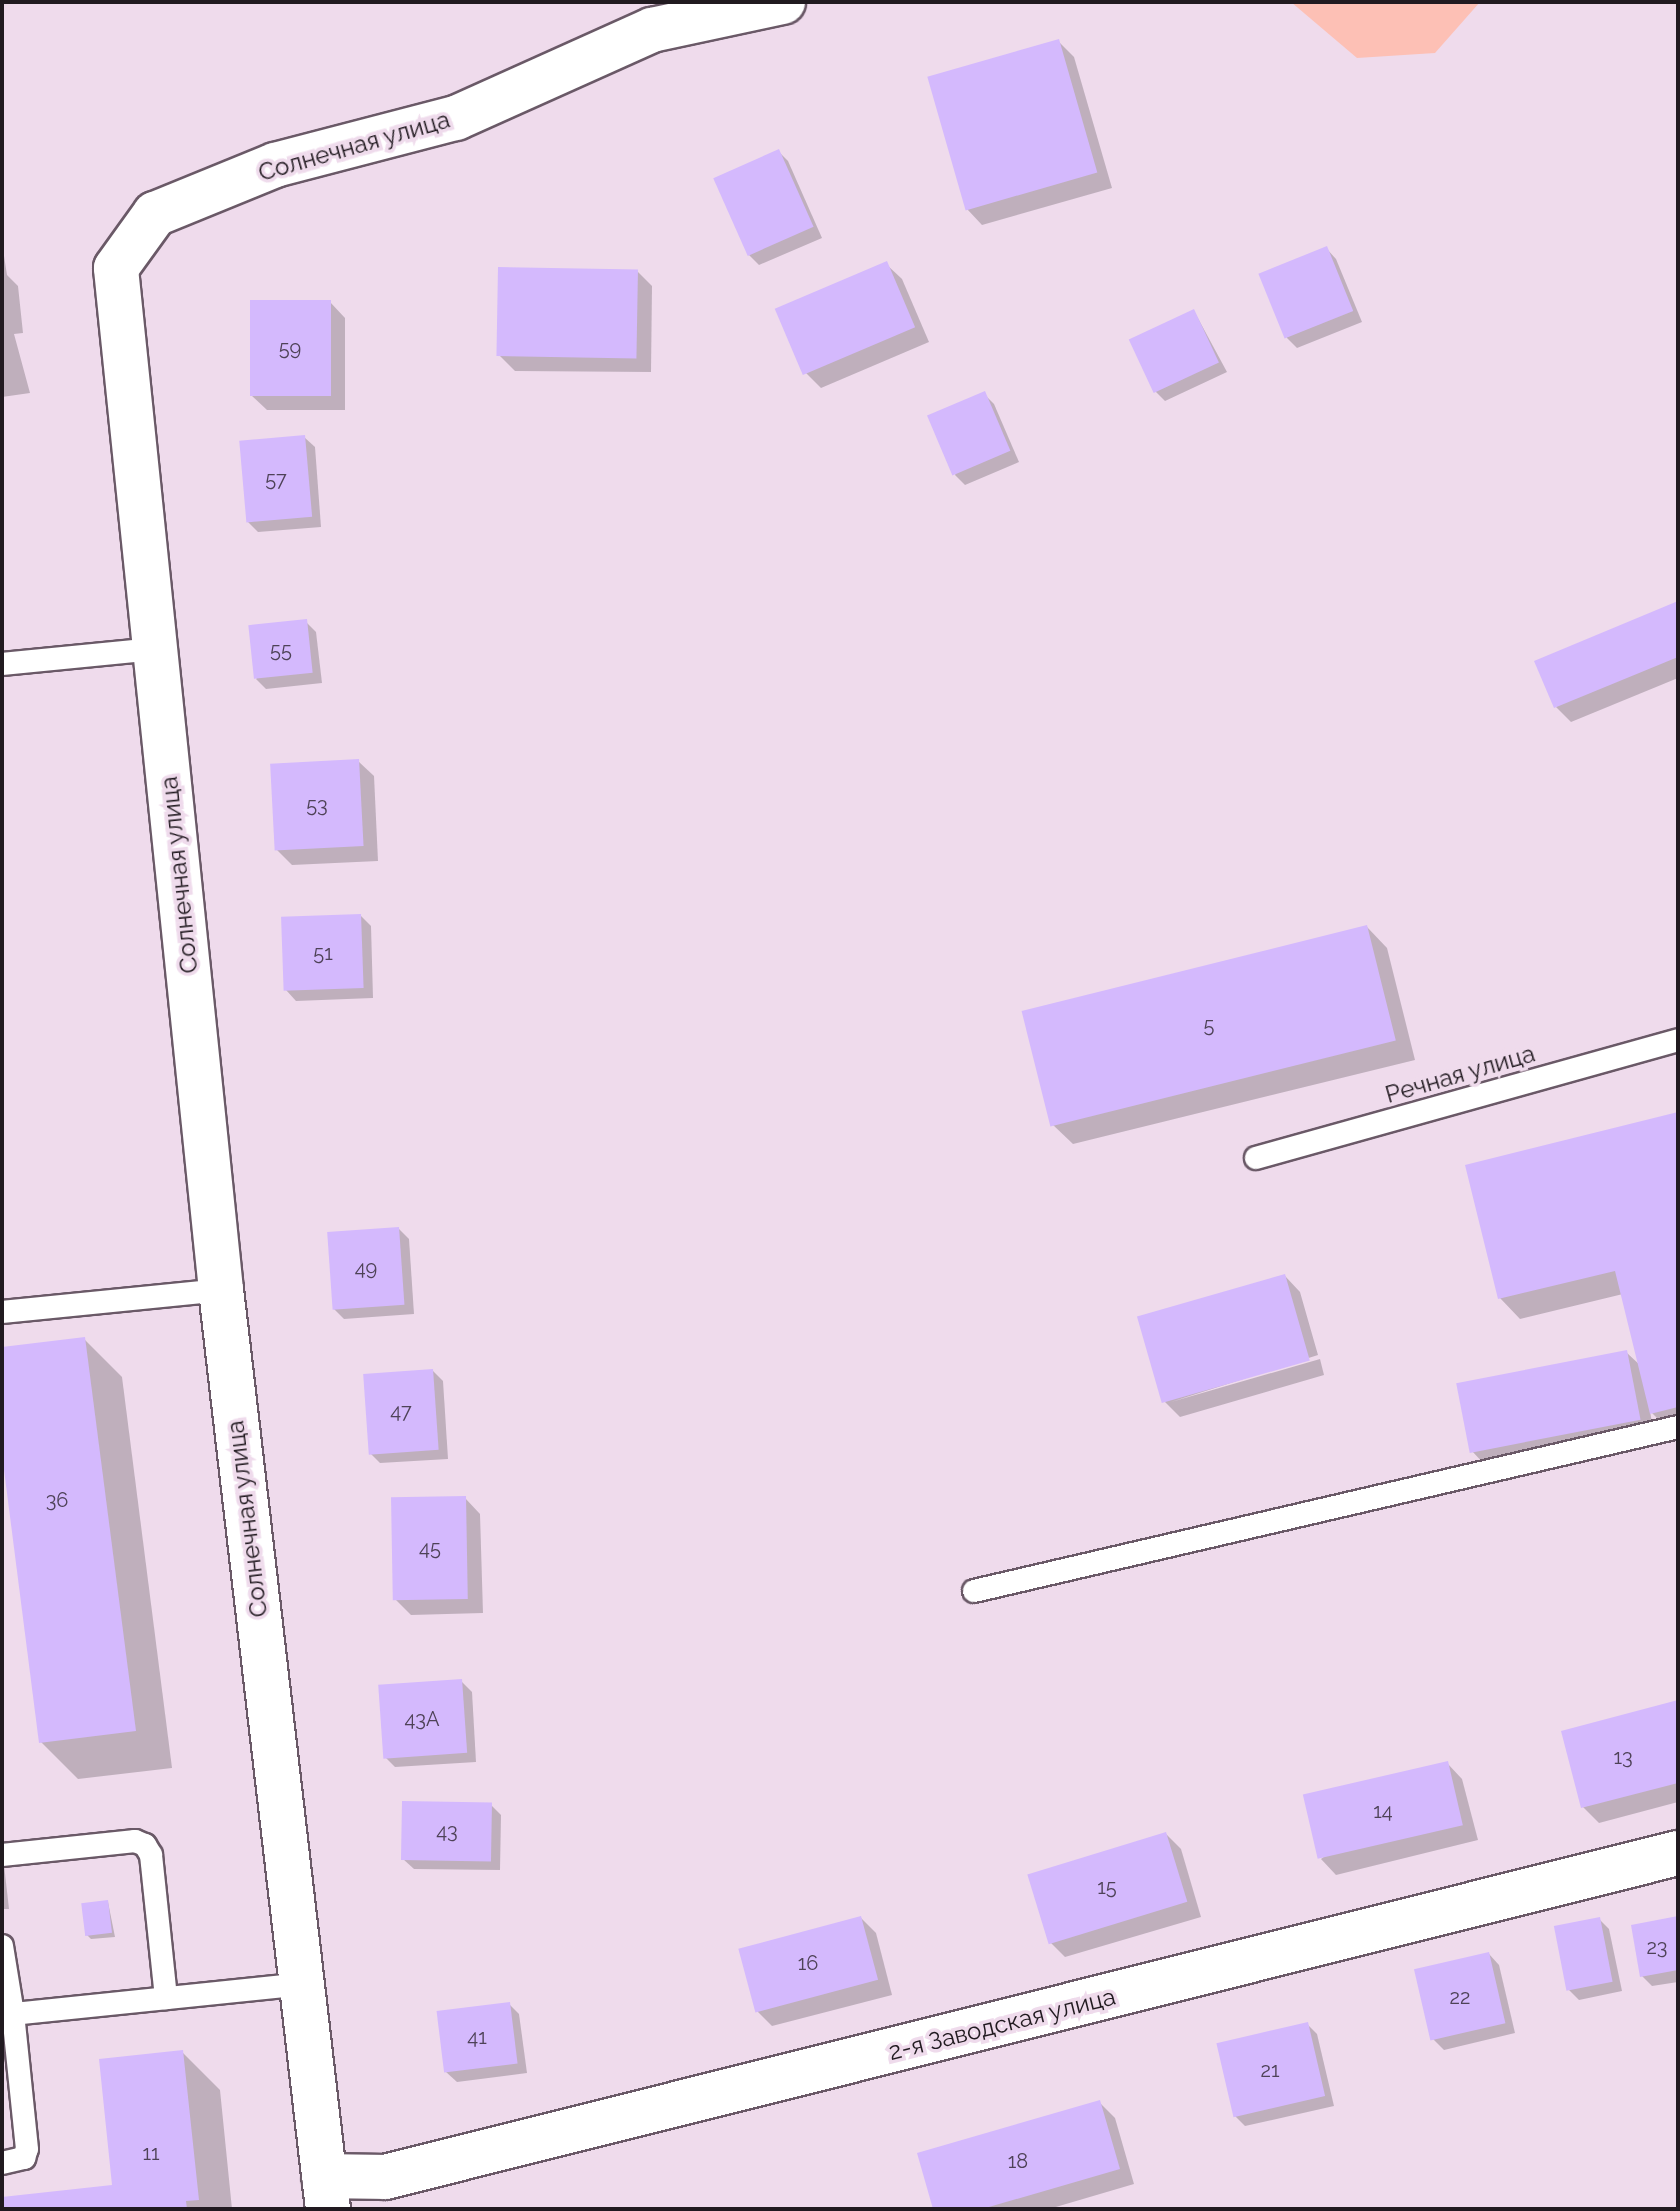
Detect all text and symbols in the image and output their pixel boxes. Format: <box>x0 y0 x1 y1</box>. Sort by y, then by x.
street label: Солнечная улица <box>255 105 453 187</box>
house number: 59 <box>279 336 301 360</box>
house number: 57 <box>265 467 287 491</box>
house number: 55 <box>270 638 292 662</box>
street label: Солнечная улица <box>154 775 204 975</box>
house number: 53 <box>306 793 328 817</box>
house number: 51 <box>313 941 333 965</box>
house number: 5 <box>1204 1013 1214 1037</box>
street label: Речная улица <box>1382 1039 1538 1109</box>
house number: 49 <box>355 1256 377 1280</box>
house number: 47 <box>390 1399 412 1423</box>
street label: Солнечная улица <box>221 1419 273 1619</box>
house number: 36 <box>46 1488 68 1512</box>
house number: 45 <box>419 1536 441 1560</box>
house number: 43А <box>404 1707 440 1731</box>
house number: 13 <box>1613 1745 1633 1769</box>
house number: 14 <box>1373 1799 1393 1823</box>
house number: 43 <box>436 1819 458 1843</box>
house number: 15 <box>1097 1875 1117 1899</box>
house number: 23 <box>1646 1935 1668 1959</box>
house number: 16 <box>798 1951 818 1975</box>
street label: 2-я Заводская улица <box>885 1982 1119 2066</box>
house number: 22 <box>1450 1985 1470 2009</box>
house number: 41 <box>467 2025 487 2049</box>
house number: 21 <box>1261 2058 1279 2082</box>
house number: 11 <box>142 2141 160 2165</box>
house number: 18 <box>1008 2149 1028 2173</box>

